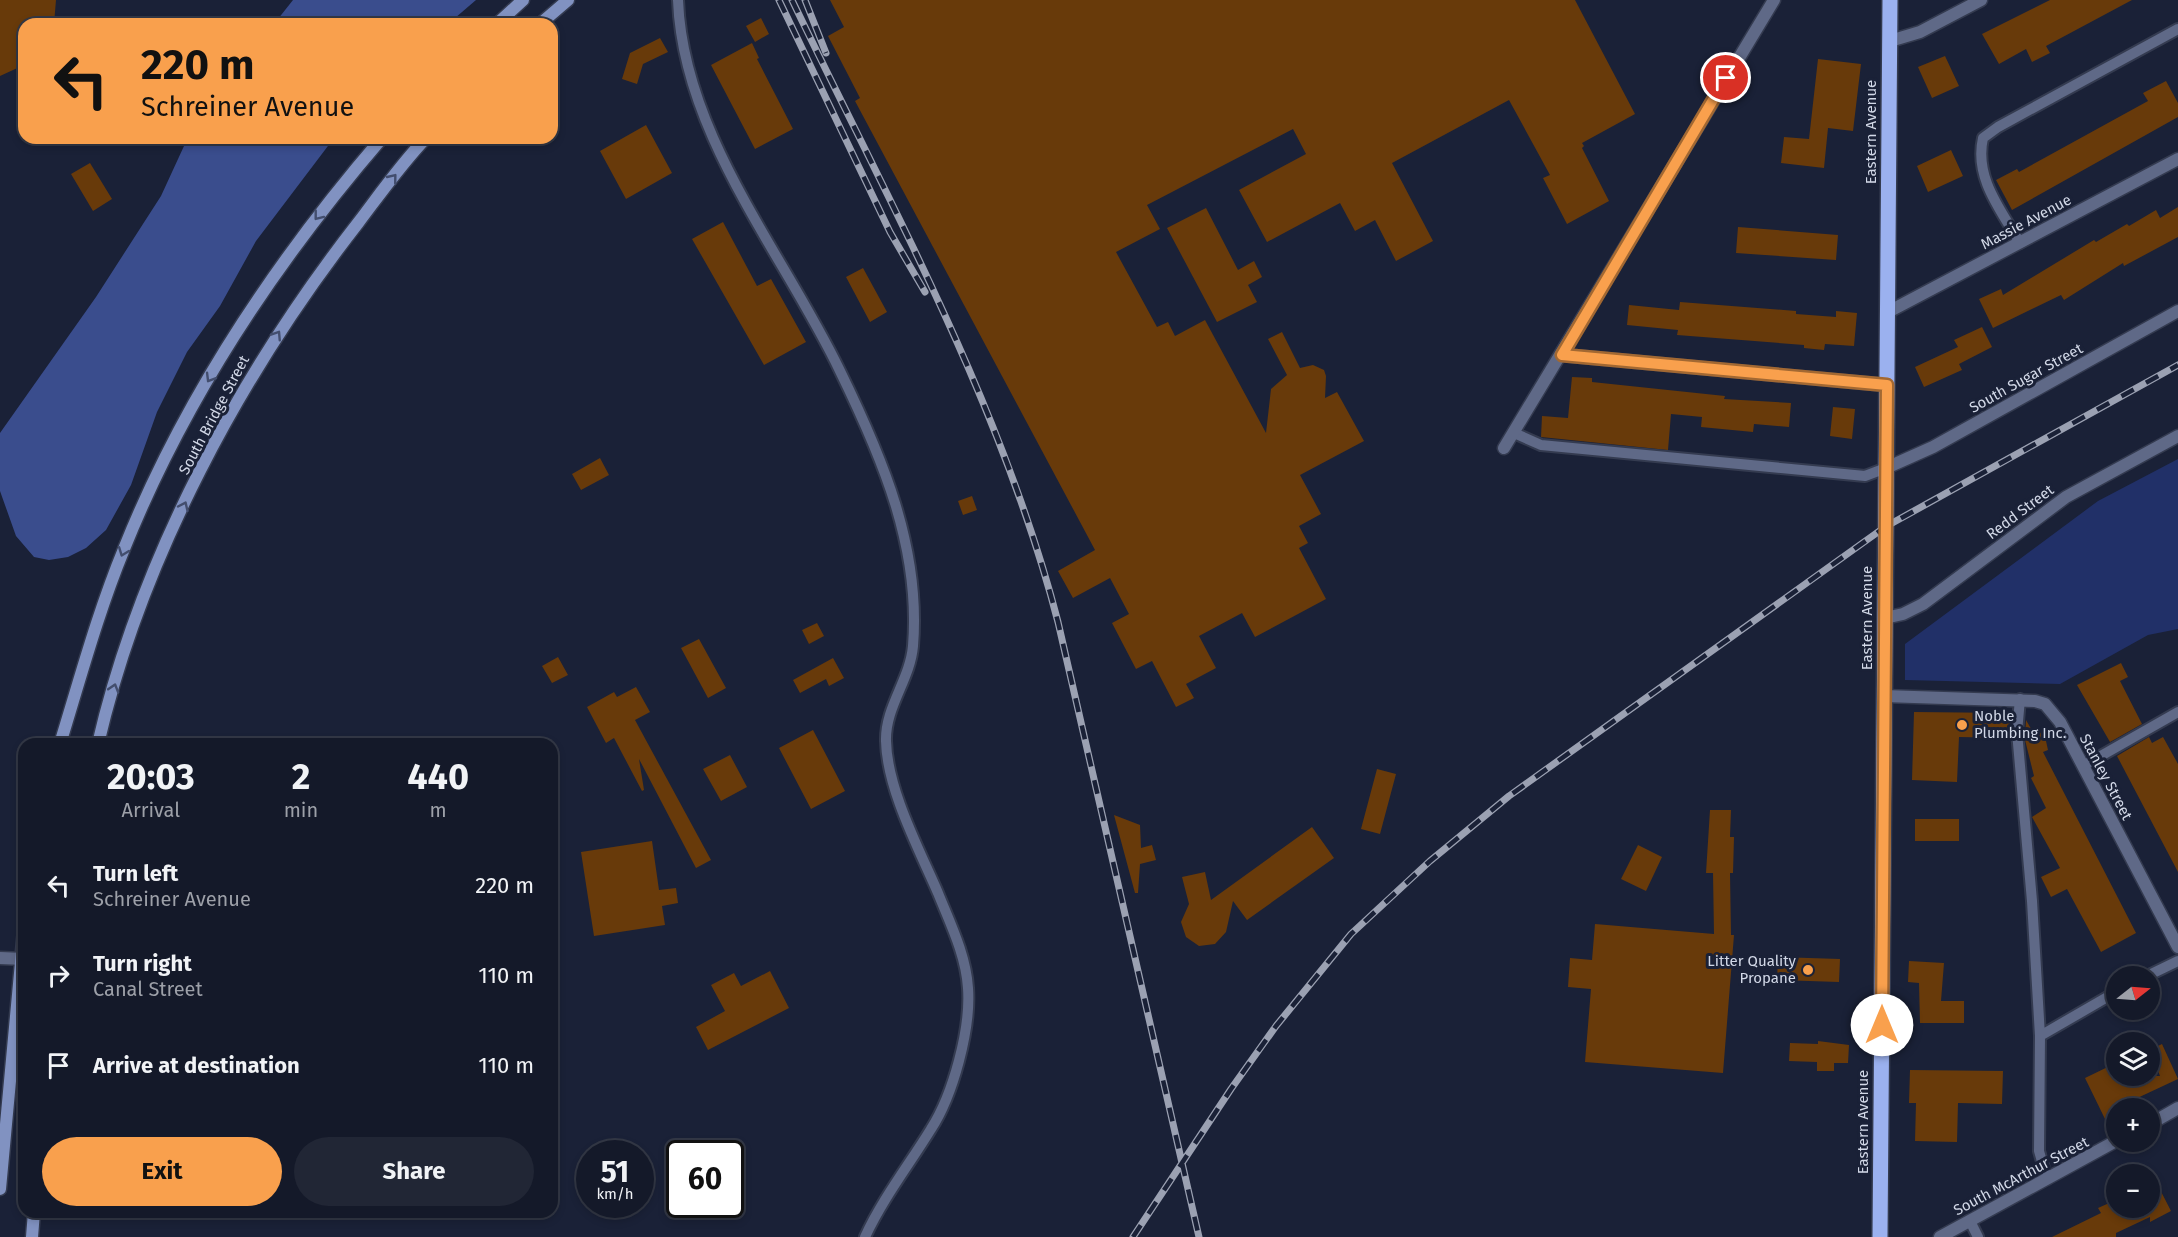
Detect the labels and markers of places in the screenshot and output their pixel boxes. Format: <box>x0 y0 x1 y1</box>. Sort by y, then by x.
pin <box>1700 52 1751 103</box>
place label: Noble Plumbing Inc. <box>1974 707 2066 742</box>
marker: Noble Plumbing Inc. <box>1955 718 1969 732</box>
place label: Litter Quality Propane <box>1707 952 1797 987</box>
marker: Litter Quality Propane <box>1801 963 1815 977</box>

